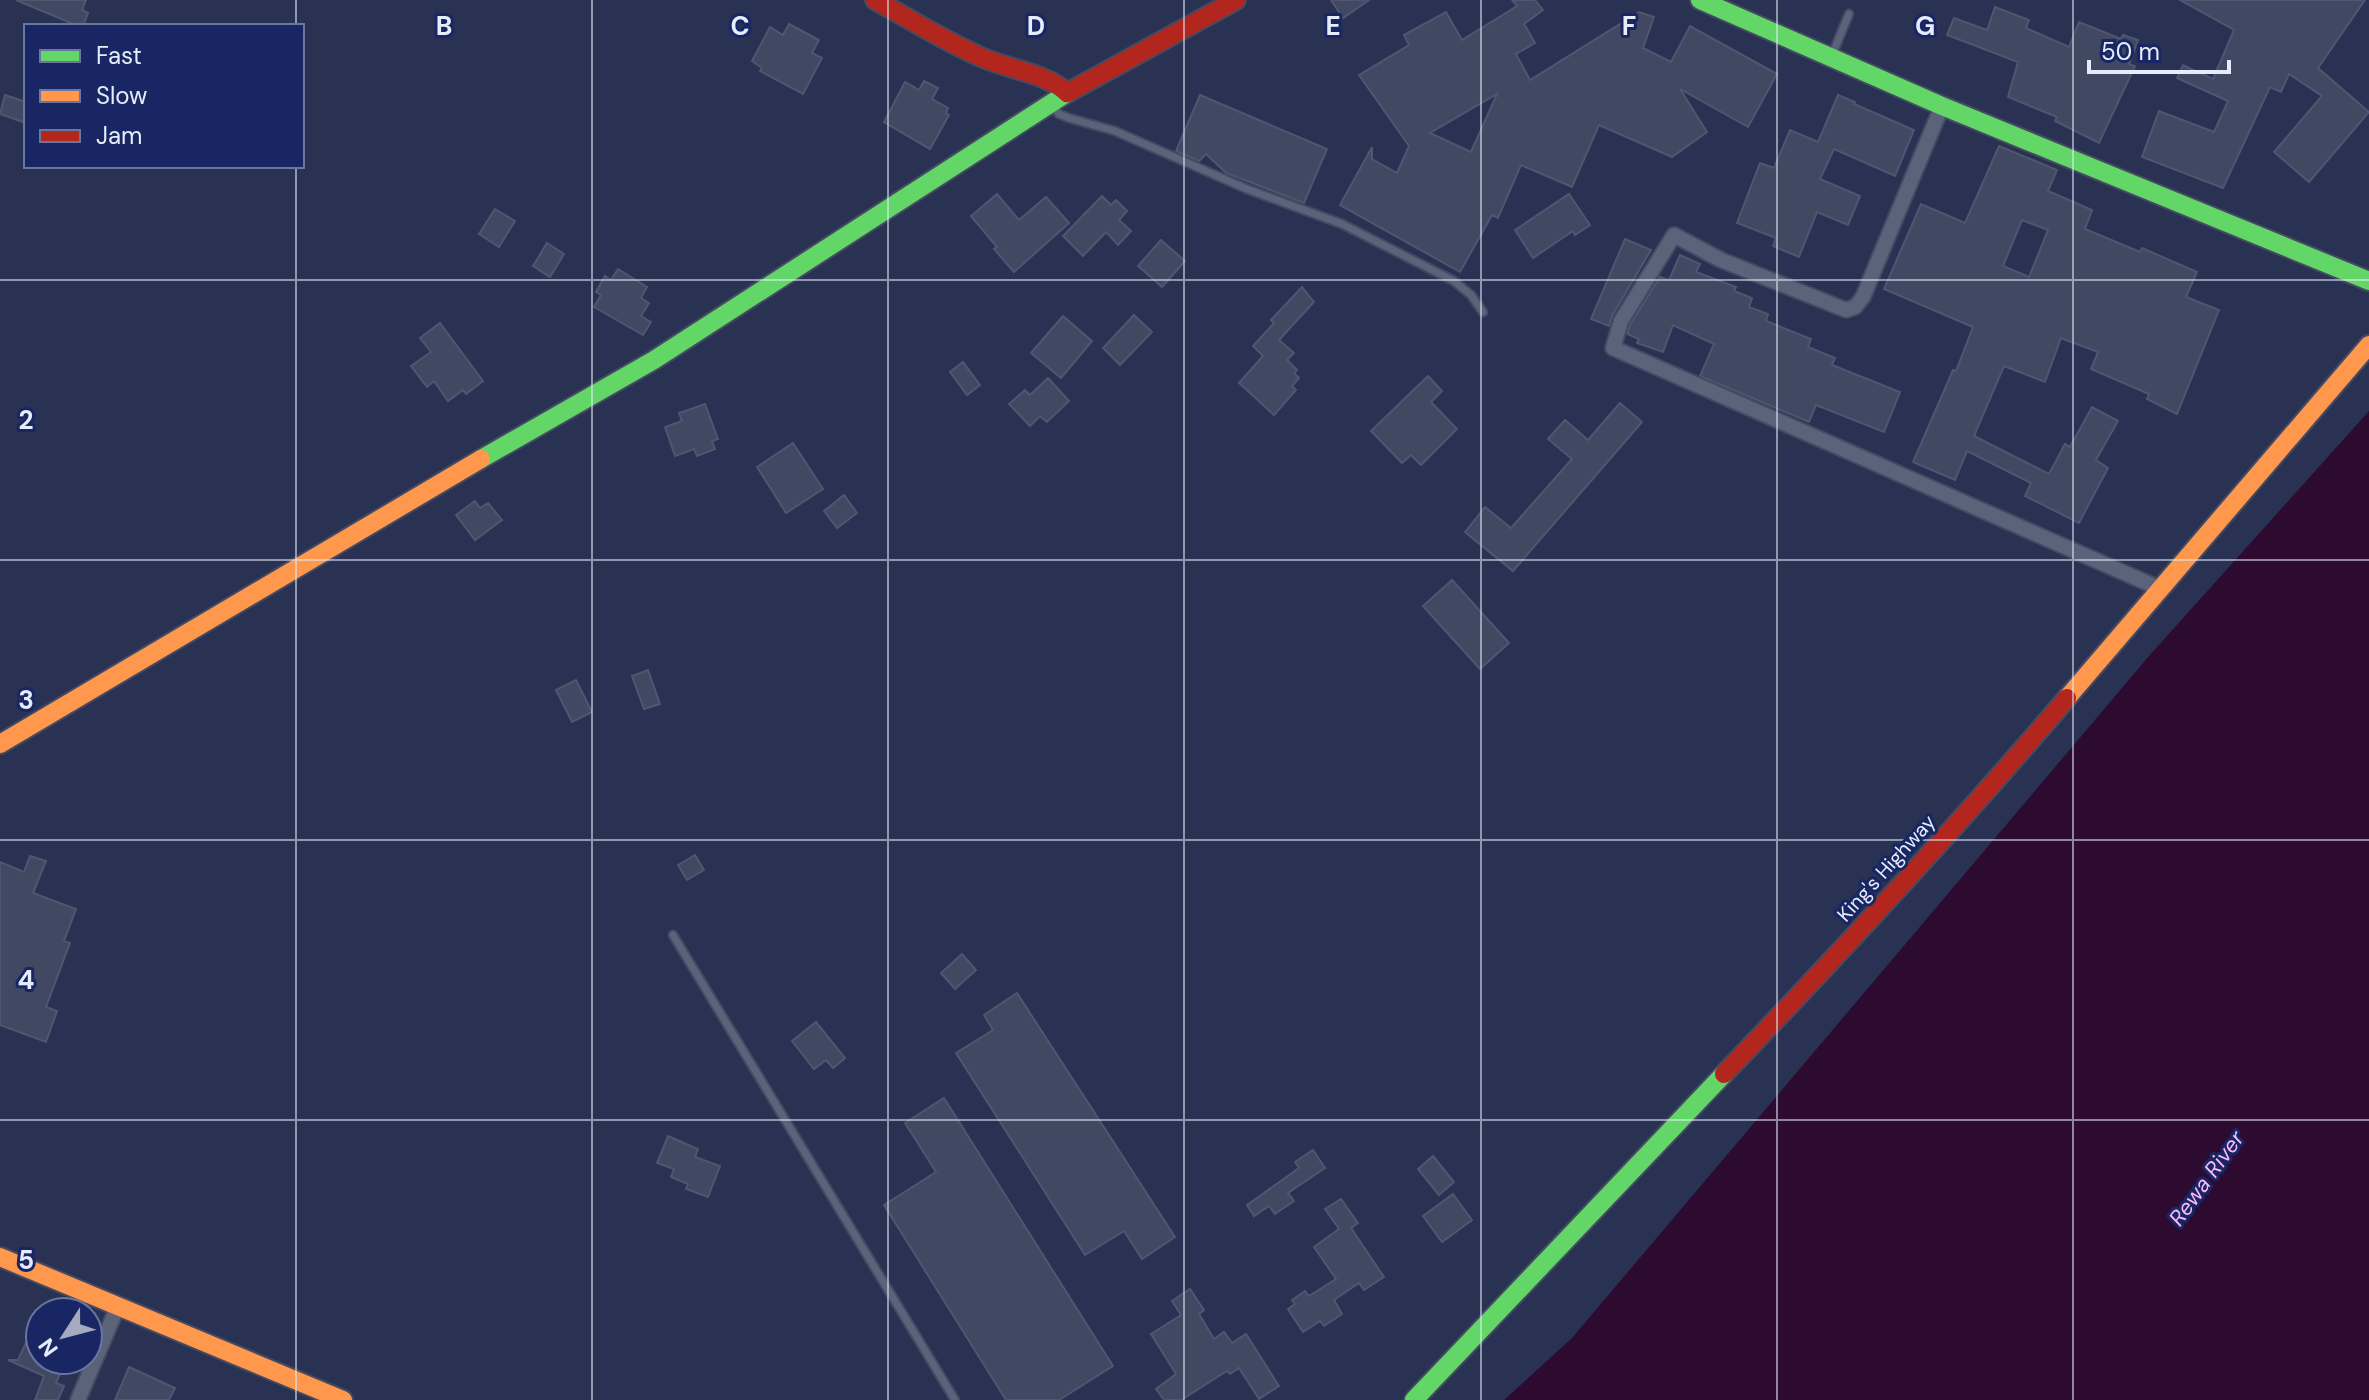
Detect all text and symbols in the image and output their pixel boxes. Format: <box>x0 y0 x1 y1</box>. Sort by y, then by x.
text: B <box>436 9 452 43</box>
text: C <box>730 9 750 43</box>
text: D <box>1027 9 1045 43</box>
text: E <box>1325 9 1341 43</box>
text: F <box>1622 9 1636 43</box>
text: G <box>1915 9 1935 43</box>
legend <box>24 24 304 168</box>
scale bar <box>2089 24 2229 74</box>
text: 50 m <box>2101 36 2160 67</box>
text: Fast <box>96 40 142 71</box>
text: Slow <box>96 80 147 111</box>
text: Jam <box>96 120 142 151</box>
text: 2 <box>18 403 34 437</box>
text: 3 <box>18 683 34 717</box>
street label: King's Highway <box>1831 809 1941 927</box>
text: 4 <box>18 963 34 997</box>
water label: Rewa River <box>2162 1124 2251 1232</box>
text: 5 <box>18 1243 34 1277</box>
north arrow <box>24 1296 104 1376</box>
text: N <box>32 1332 65 1362</box>

